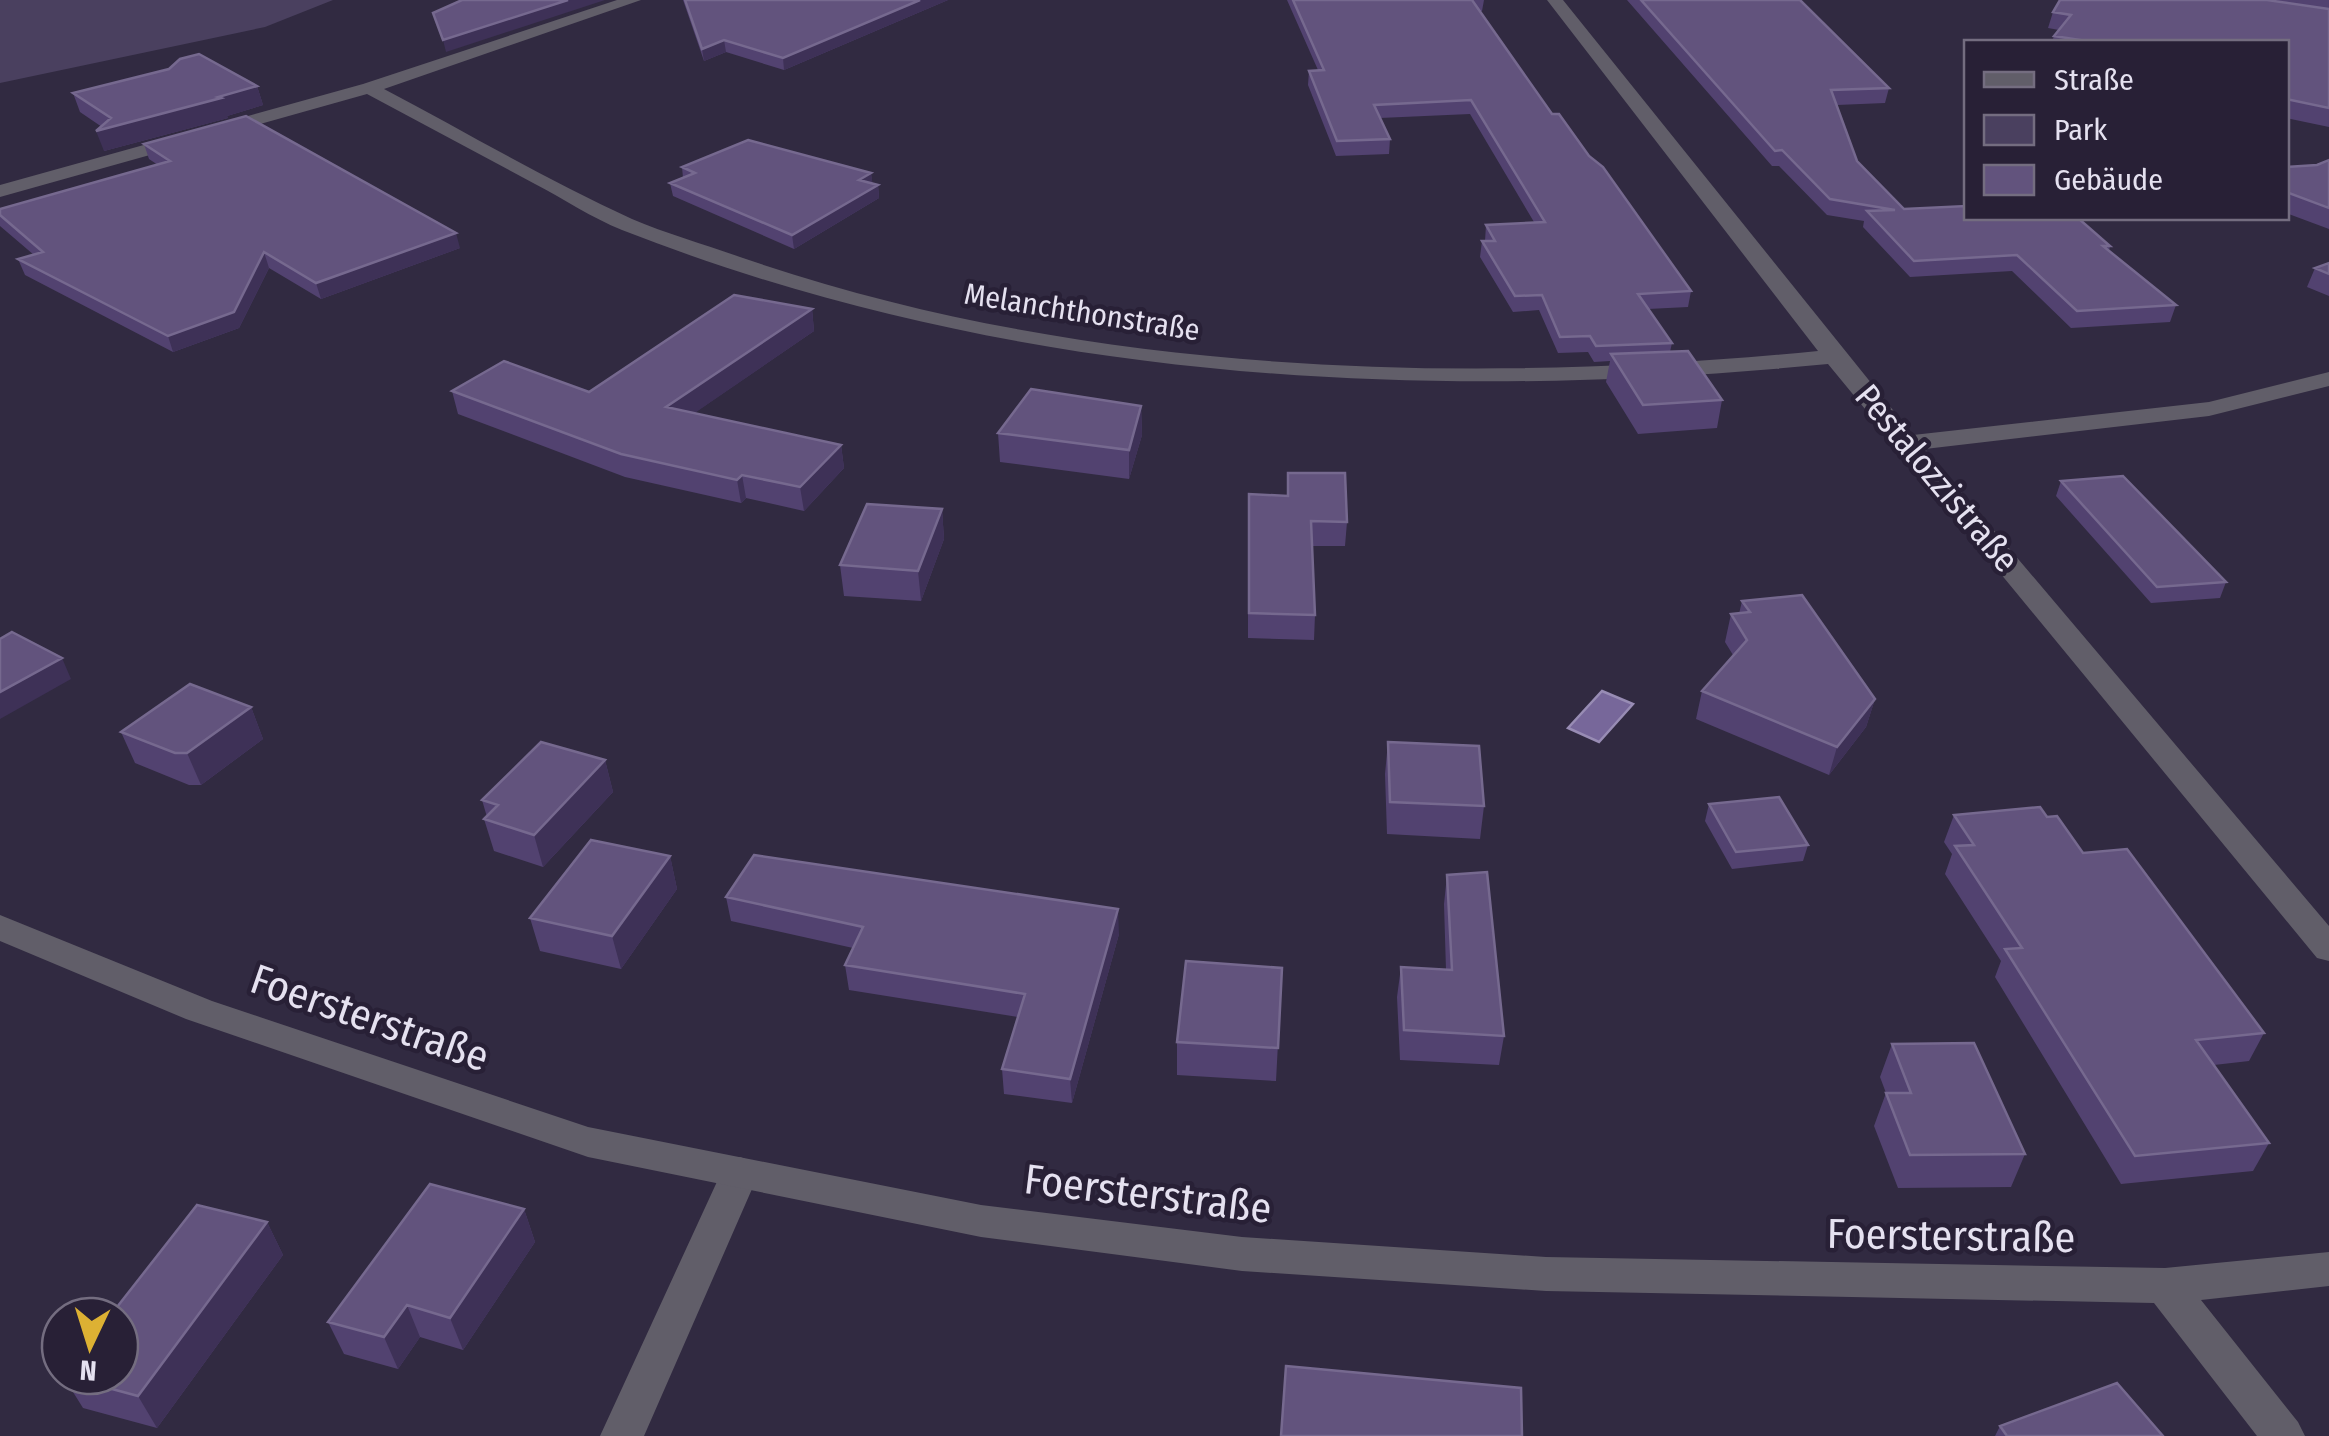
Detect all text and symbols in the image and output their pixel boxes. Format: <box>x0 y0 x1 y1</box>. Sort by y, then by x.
legend <box>1964 40 2289 220</box>
text: Straße <box>2054 62 2134 98</box>
text: Park <box>2054 112 2107 148</box>
text: Gebäude <box>2054 162 2163 198</box>
street label: Melanchthonstraße <box>962 276 1202 348</box>
street label: Pestalozzistraße <box>1846 376 2028 580</box>
street label: Foersterstraße <box>244 954 495 1082</box>
street label: Foersterstraße <box>1021 1154 1274 1234</box>
street label: Foersterstraße <box>1826 1209 2076 1263</box>
north arrow <box>40 1296 140 1396</box>
text: N <box>79 1353 98 1387</box>

